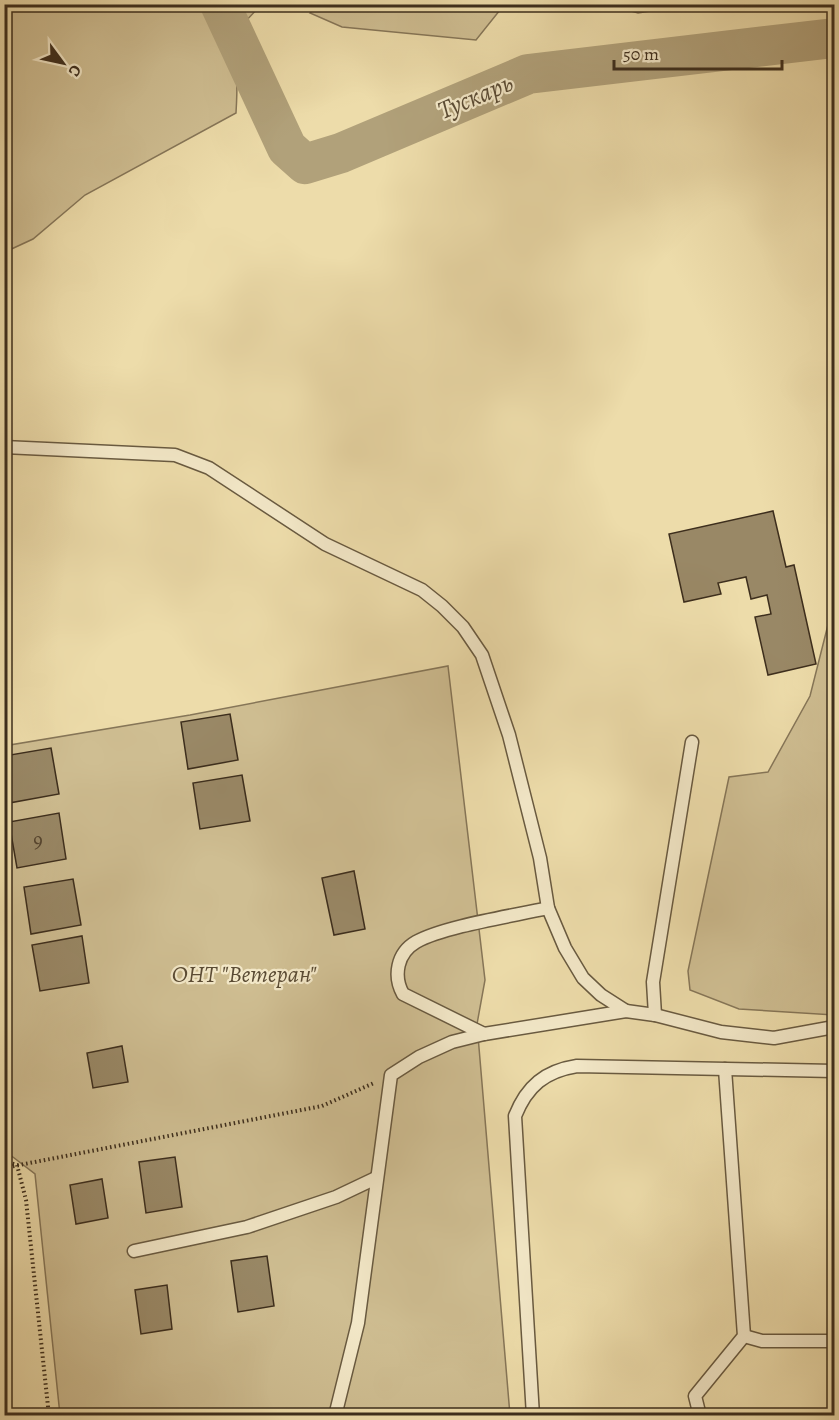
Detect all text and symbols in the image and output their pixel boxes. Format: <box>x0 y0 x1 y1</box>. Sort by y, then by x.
north arrow <box>33 33 93 93</box>
scale bar <box>614 33 782 71</box>
text: 50 m <box>623 42 659 66</box>
text: С <box>63 60 87 81</box>
water label: Тускарь <box>432 65 518 128</box>
house number: 9 <box>33 826 43 854</box>
park label: ОНТ "Ветеран" <box>172 958 317 990</box>

